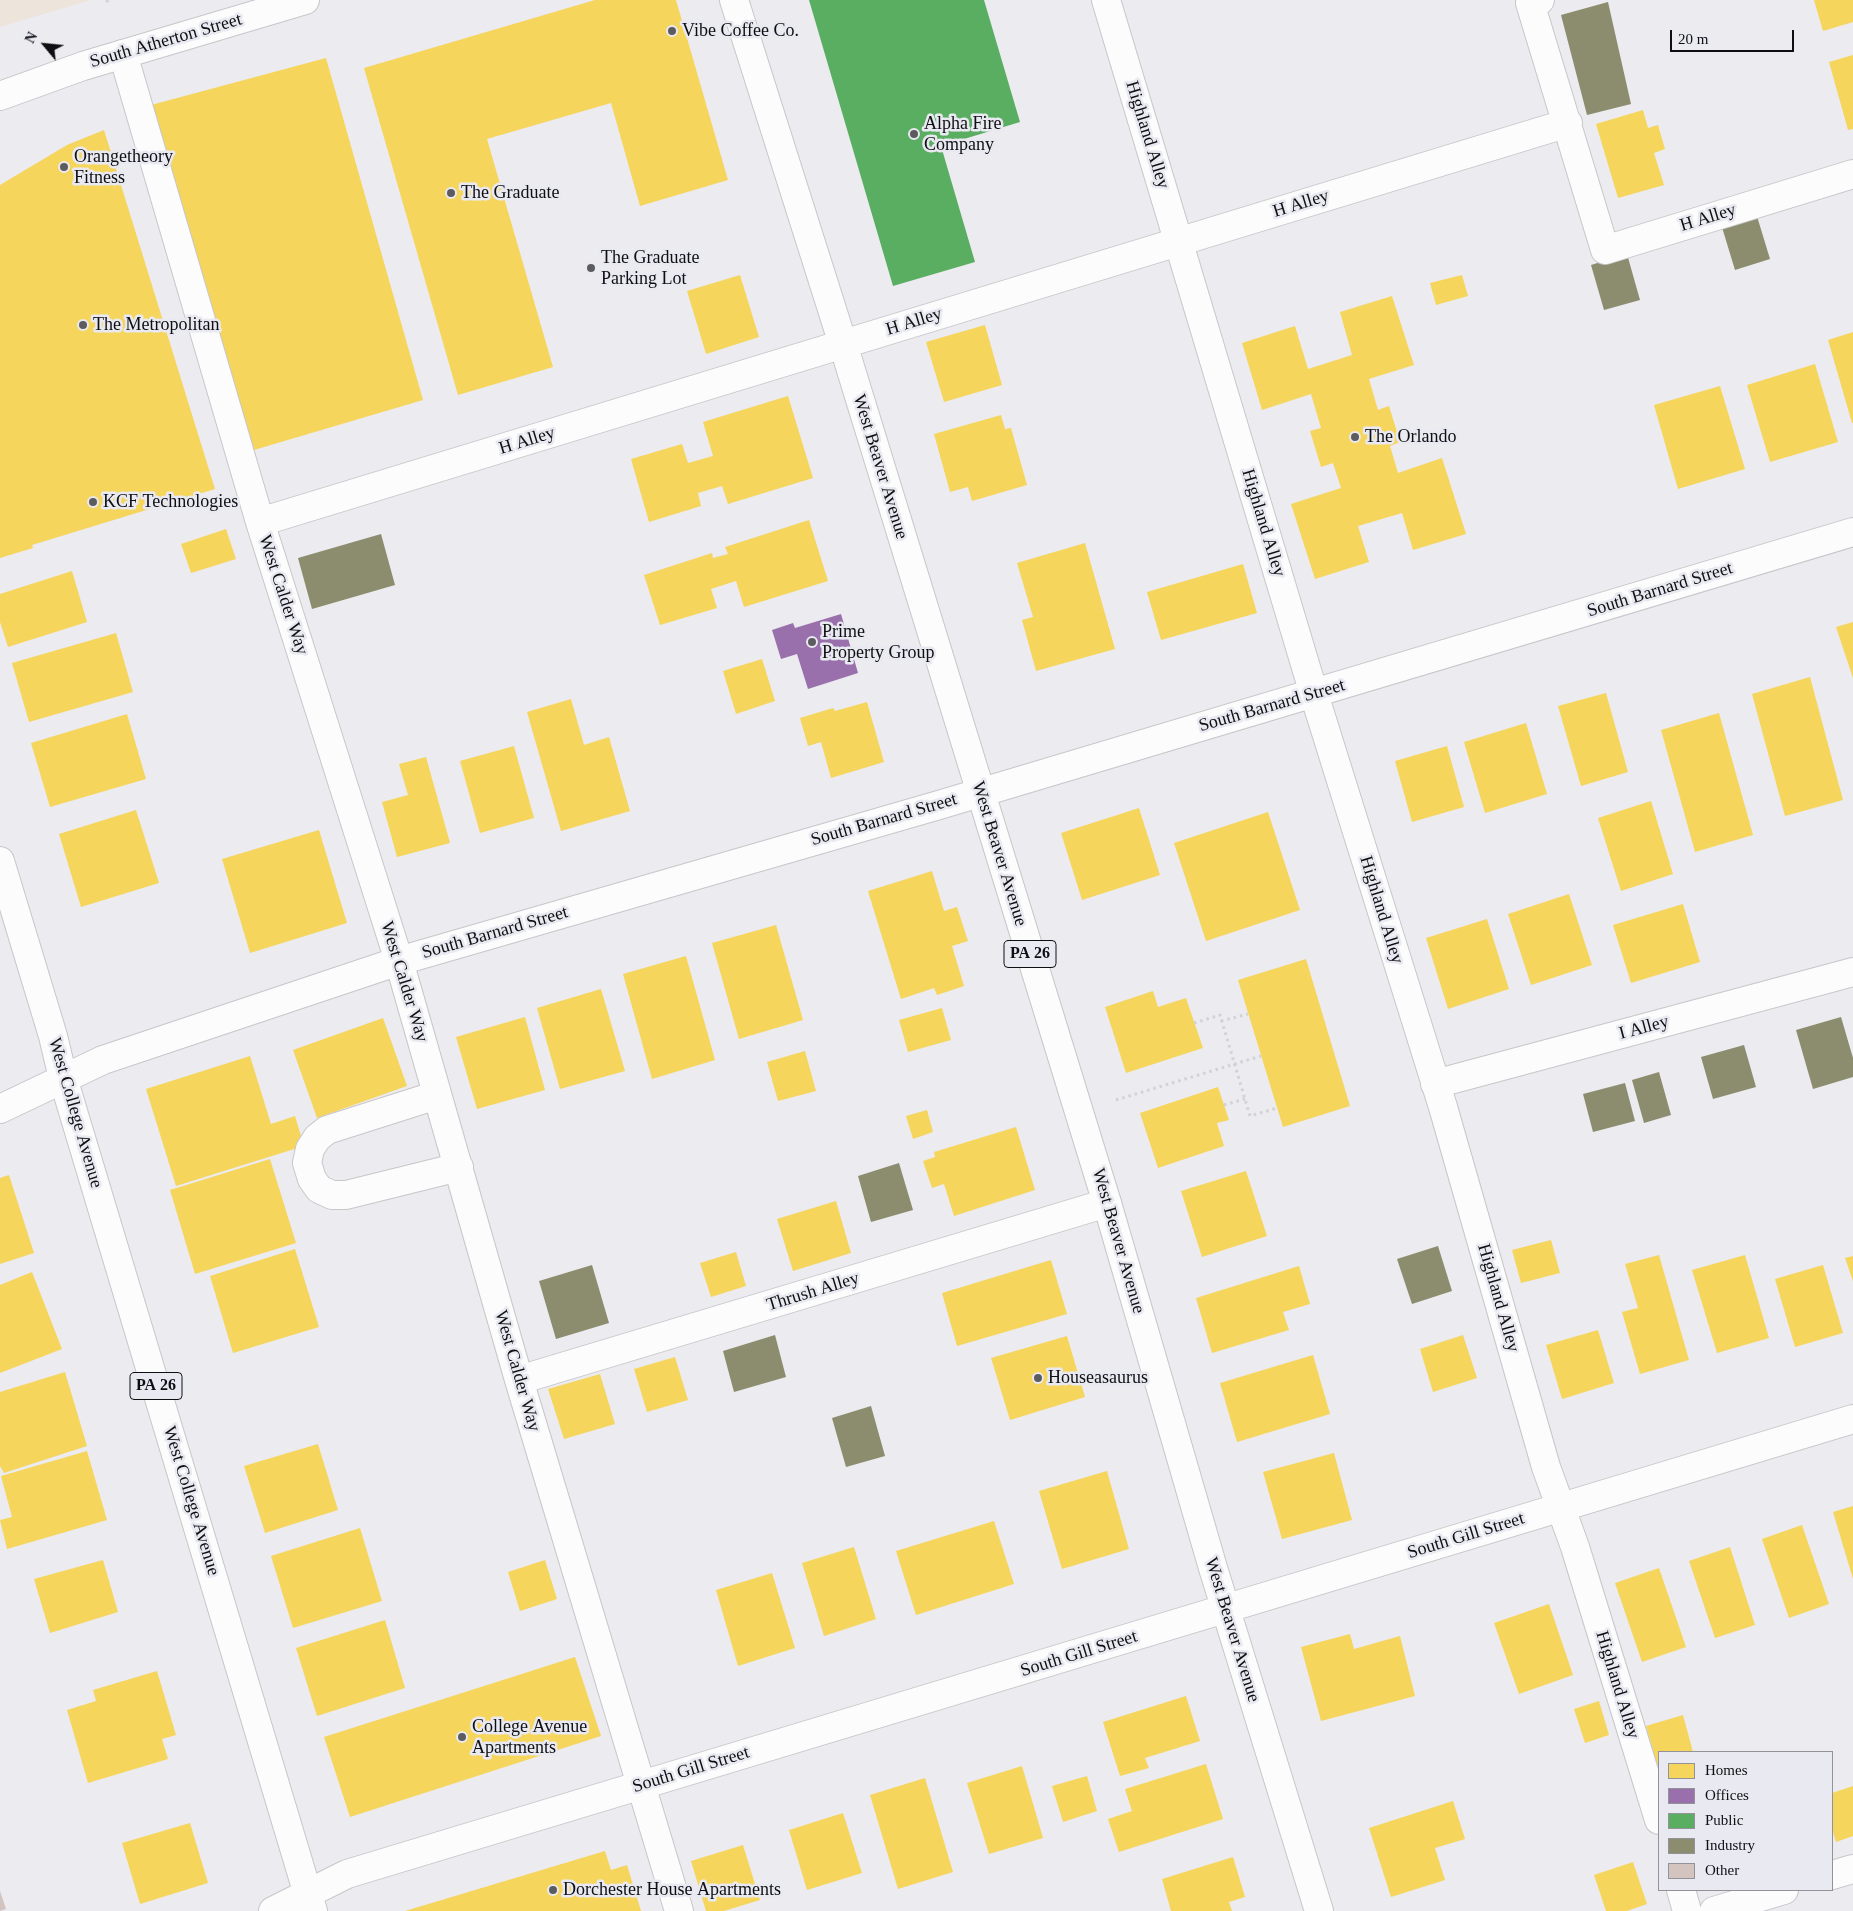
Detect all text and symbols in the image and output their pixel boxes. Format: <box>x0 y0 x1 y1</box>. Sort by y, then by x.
street label: South Atherton Street <box>88 9 244 73</box>
north arrow <box>20 20 70 70</box>
place label: Vibe Coffee Co. <box>682 20 799 42</box>
scale bar <box>1673 20 1797 52</box>
marker: Vibe Coffee Co. <box>666 25 678 37</box>
text: N <box>22 30 40 46</box>
text: 20 m <box>1678 31 1708 47</box>
street label: Highland Alley <box>1120 79 1174 191</box>
place label: Alpha Fire Company <box>924 113 1001 156</box>
marker: Alpha Fire Company <box>908 128 920 140</box>
place label: Orangetheory Fitness <box>74 146 173 188</box>
marker: Orangetheory Fitness <box>58 161 70 173</box>
place label: The Graduate <box>461 182 559 204</box>
street label: H Alley <box>1270 185 1332 223</box>
marker: The Graduate <box>445 187 457 199</box>
street label: H Alley <box>1677 199 1739 237</box>
place label: The Graduate Parking Lot <box>601 247 699 290</box>
marker: The Graduate Parking Lot <box>585 262 597 274</box>
street label: H Alley <box>883 303 945 341</box>
place label: The Metropolitan <box>93 314 219 336</box>
marker: The Metropolitan <box>77 319 89 331</box>
street label: West Beaver Avenue <box>848 392 912 542</box>
street label: H Alley <box>496 422 558 460</box>
place label: The Orlando <box>1365 426 1456 448</box>
marker: The Orlando <box>1349 431 1361 443</box>
street label: Highland Alley <box>1236 467 1290 579</box>
place label: KCF Technologies <box>103 491 238 513</box>
marker: KCF Technologies <box>87 496 99 508</box>
street label: West Calder Way <box>253 532 313 658</box>
street label: South Barnard Street <box>1585 558 1735 622</box>
place label: Prime Property Group <box>822 621 934 664</box>
marker: Prime Property Group <box>806 636 818 648</box>
street label: South Barnard Street <box>1196 675 1348 737</box>
street label: West Beaver Avenue <box>967 779 1031 929</box>
street label: South Barnard Street <box>808 789 960 851</box>
street label: Highland Alley <box>1354 854 1408 966</box>
street label: South Barnard Street <box>419 902 571 964</box>
street label: West Calder Way <box>375 919 433 1045</box>
road number: PA 26 <box>1004 941 1056 968</box>
street label: I Alley <box>1617 1011 1671 1045</box>
street label: West College Avenue <box>43 1035 107 1191</box>
street label: West Beaver Avenue <box>1087 1166 1149 1316</box>
street label: Highland Alley <box>1472 1241 1524 1355</box>
street label: Thrush Alley <box>764 1268 862 1316</box>
street label: West Calder Way <box>489 1308 545 1434</box>
place label: Houseasaurus <box>1048 1367 1148 1389</box>
road number: PA 26 <box>130 1372 182 1400</box>
marker: Houseasaurus <box>1032 1372 1044 1384</box>
street label: West College Avenue <box>158 1424 224 1578</box>
street label: South Gill Street <box>1405 1508 1527 1564</box>
street label: West Beaver Avenue <box>1200 1555 1264 1705</box>
street label: South Gill Street <box>1018 1626 1140 1682</box>
street label: Highland Alley <box>1590 1629 1644 1741</box>
place label: College Avenue Apartments <box>472 1716 587 1758</box>
marker: College Avenue Apartments <box>456 1731 468 1743</box>
street label: South Gill Street <box>630 1742 752 1798</box>
legend <box>1658 1751 1833 1891</box>
text: Homes <box>1705 1762 1748 1778</box>
text: Offices <box>1705 1787 1749 1803</box>
text: Public <box>1705 1812 1743 1828</box>
text: Industry <box>1705 1837 1755 1853</box>
text: Other <box>1705 1862 1739 1878</box>
place label: Dorchester House Apartments <box>563 1879 781 1901</box>
marker: Dorchester House Apartments <box>547 1884 559 1896</box>

